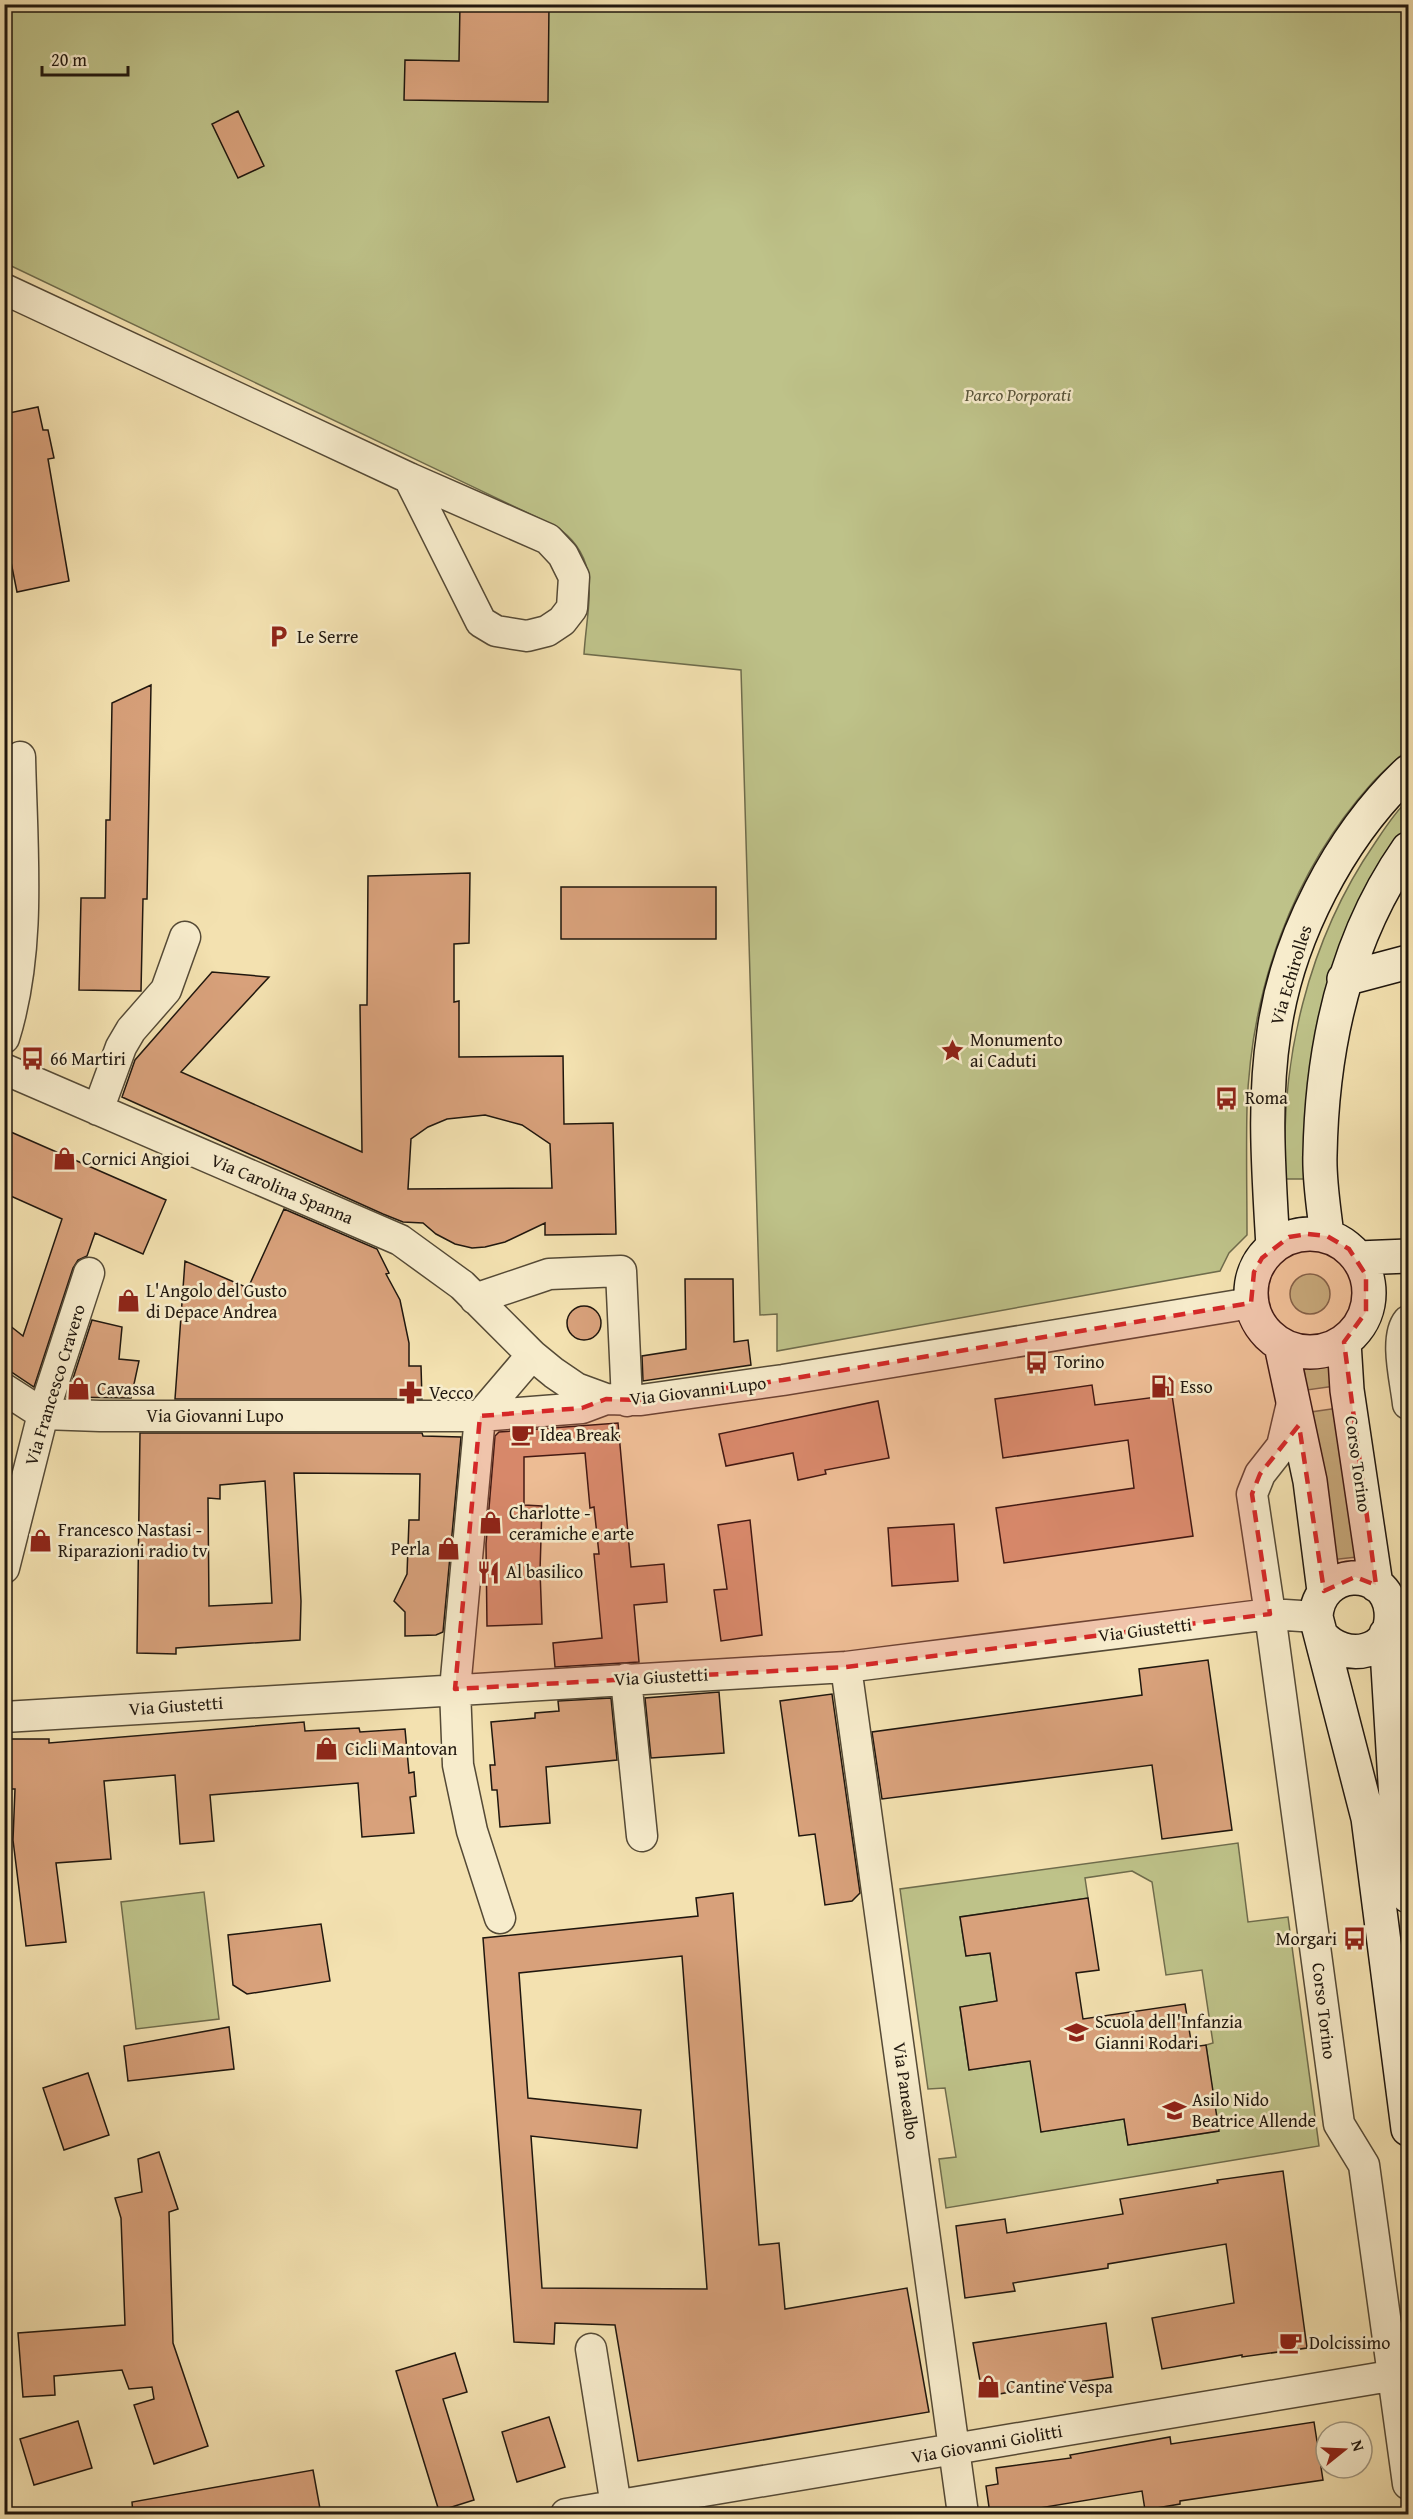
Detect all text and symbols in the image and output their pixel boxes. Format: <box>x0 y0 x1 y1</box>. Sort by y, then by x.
scale bar <box>42 39 128 77</box>
text: 20 m <box>51 46 87 73</box>
park label: Parco Porporati <box>964 381 1072 408</box>
place label: Le Serre <box>297 623 358 650</box>
parking icon: Le Serre <box>266 624 292 650</box>
street label: Via Echirolles <box>1263 922 1319 1028</box>
place label: Monumento ai Caduti <box>970 1026 1063 1074</box>
place icon: Monumento ai Caduti <box>939 1037 965 1063</box>
place label: 66 Martiri <box>50 1045 126 1072</box>
bus stop icon: 66 Martiri <box>19 1046 45 1072</box>
place label: Roma <box>1245 1084 1288 1111</box>
bus stop icon: Roma <box>1214 1085 1240 1111</box>
place label: Cornici Angioi <box>82 1145 190 1172</box>
shop icon: Cornici Angioi <box>51 1146 77 1172</box>
street label: Via Carolina Spanna <box>207 1146 358 1231</box>
place label: L'Angolo del Gusto di Depace Andrea <box>146 1277 287 1325</box>
shop icon: L'Angolo del Gusto di Depace Andrea <box>115 1288 141 1314</box>
street label: Via Francesco Cravero <box>17 1301 92 1469</box>
place label: Torino <box>1054 1348 1104 1375</box>
bus stop icon: Torino <box>1023 1349 1049 1375</box>
street label: Via Giovanni Lupo <box>628 1369 768 1412</box>
place label: Esso <box>1180 1373 1213 1400</box>
fuel station icon: Esso <box>1149 1374 1175 1400</box>
place label: Cavassa <box>97 1375 155 1402</box>
shop icon: Cavassa <box>66 1376 92 1402</box>
place label: Vecco <box>429 1379 473 1406</box>
pharmacy icon: Vecco <box>398 1380 424 1406</box>
street label: Via Giovanni Lupo <box>146 1402 284 1429</box>
street label: Corso Torino <box>1338 1414 1379 1514</box>
place label: Idea Break <box>540 1421 620 1448</box>
cafe icon: Idea Break <box>509 1422 535 1448</box>
place label: Charlotte - ceramiche e arte <box>509 1499 634 1547</box>
shop icon: Charlotte - ceramiche e arte <box>478 1510 504 1536</box>
place label: Francesco Nastasi - Riparazioni radio tv <box>58 1516 208 1564</box>
shop icon: Francesco Nastasi - Riparazioni radio tv <box>27 1527 53 1553</box>
place label: Perla <box>391 1535 430 1562</box>
shop icon: Perla <box>435 1536 461 1562</box>
place label: Al basilico <box>506 1558 583 1585</box>
restaurant icon: Al basilico <box>475 1559 501 1585</box>
street label: Via Giustetti <box>1096 1610 1193 1649</box>
street label: Via Giustetti <box>613 1661 709 1692</box>
street label: Via Giustetti <box>128 1689 224 1722</box>
place label: Cicli Mantovan <box>345 1735 457 1762</box>
shop icon: Cicli Mantovan <box>314 1736 340 1762</box>
place label: Morgari <box>1276 1925 1337 1952</box>
bus stop icon: Morgari <box>1342 1926 1368 1952</box>
street label: Corso Torino <box>1305 1961 1344 2061</box>
place label: Scuola dell'Infanzia Gianni Rodari <box>1095 2008 1243 2056</box>
school or university icon: Scuola dell'Infanzia Gianni Rodari <box>1064 2019 1090 2045</box>
street label: Via Panealbo <box>886 2040 927 2141</box>
place label: Asilo Nido Beatrice Allende <box>1192 2086 1316 2134</box>
school or university icon: Asilo Nido Beatrice Allende <box>1161 2097 1187 2123</box>
place label: Dolcissimo <box>1309 2329 1390 2356</box>
cafe icon: Dolcissimo <box>1278 2330 1304 2356</box>
place label: Cantine Vespa <box>1006 2373 1113 2400</box>
shop icon: Cantine Vespa <box>975 2374 1001 2400</box>
street label: Via Giovanni Giolitti <box>909 2417 1065 2470</box>
north arrow <box>1314 2420 1374 2480</box>
text: N <box>1345 2437 1371 2454</box>

